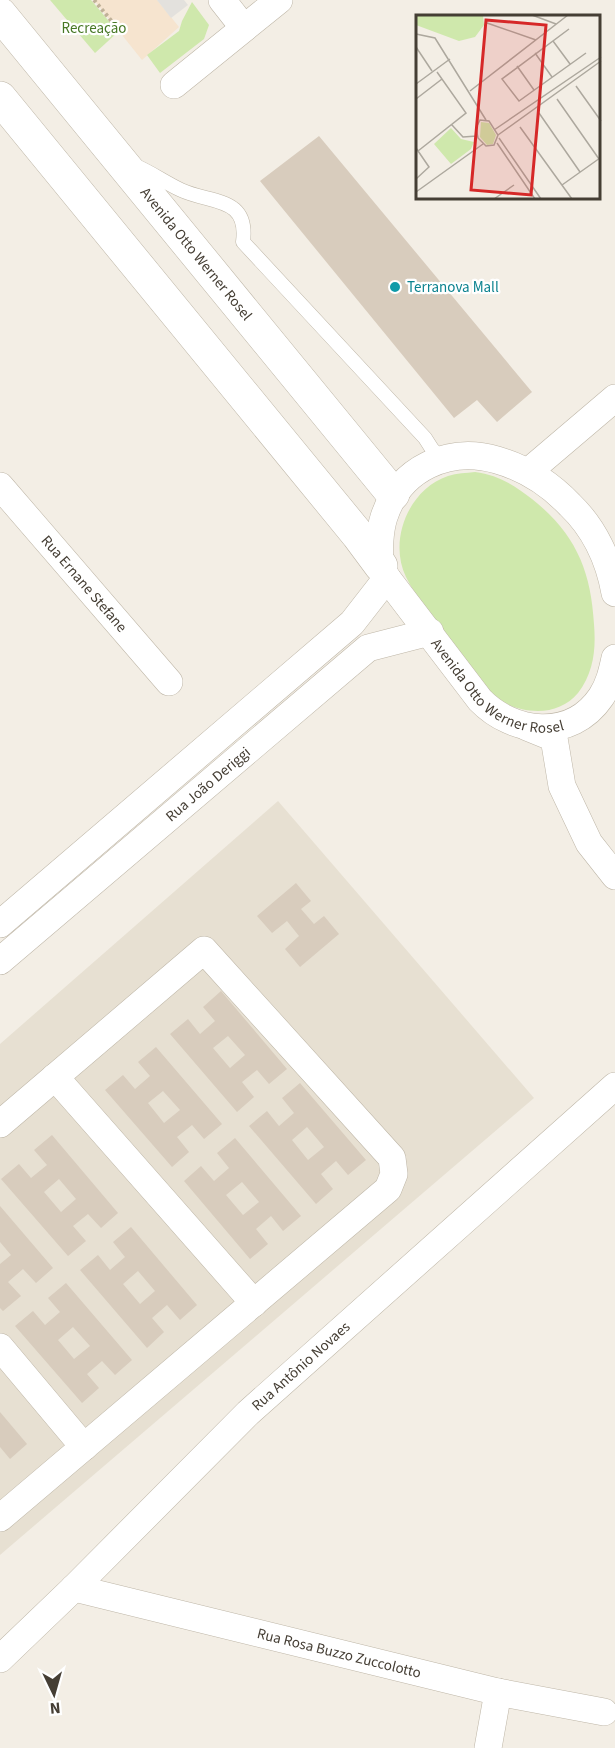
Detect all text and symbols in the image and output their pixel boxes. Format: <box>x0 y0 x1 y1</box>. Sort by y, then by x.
inset map <box>416 15 600 200</box>
park label: Recreação <box>62 18 126 39</box>
street label: Avenida Otto Werner Rosel <box>135 183 257 325</box>
place label: Terranova Mall <box>407 277 499 298</box>
marker: Terranova Mall <box>388 280 402 294</box>
street label: Rua Ernane Stefane <box>36 531 132 637</box>
street label: Avenida Otto Werner Rosel <box>426 634 566 739</box>
street label: Rua João Deriggi <box>161 742 255 827</box>
street label: Rua Antônio Novaes <box>247 1317 355 1416</box>
street label: Rua Rosa Buzzo Zuccolotto <box>255 1623 423 1684</box>
north arrow <box>24 1664 84 1724</box>
text: N <box>49 1697 61 1719</box>

